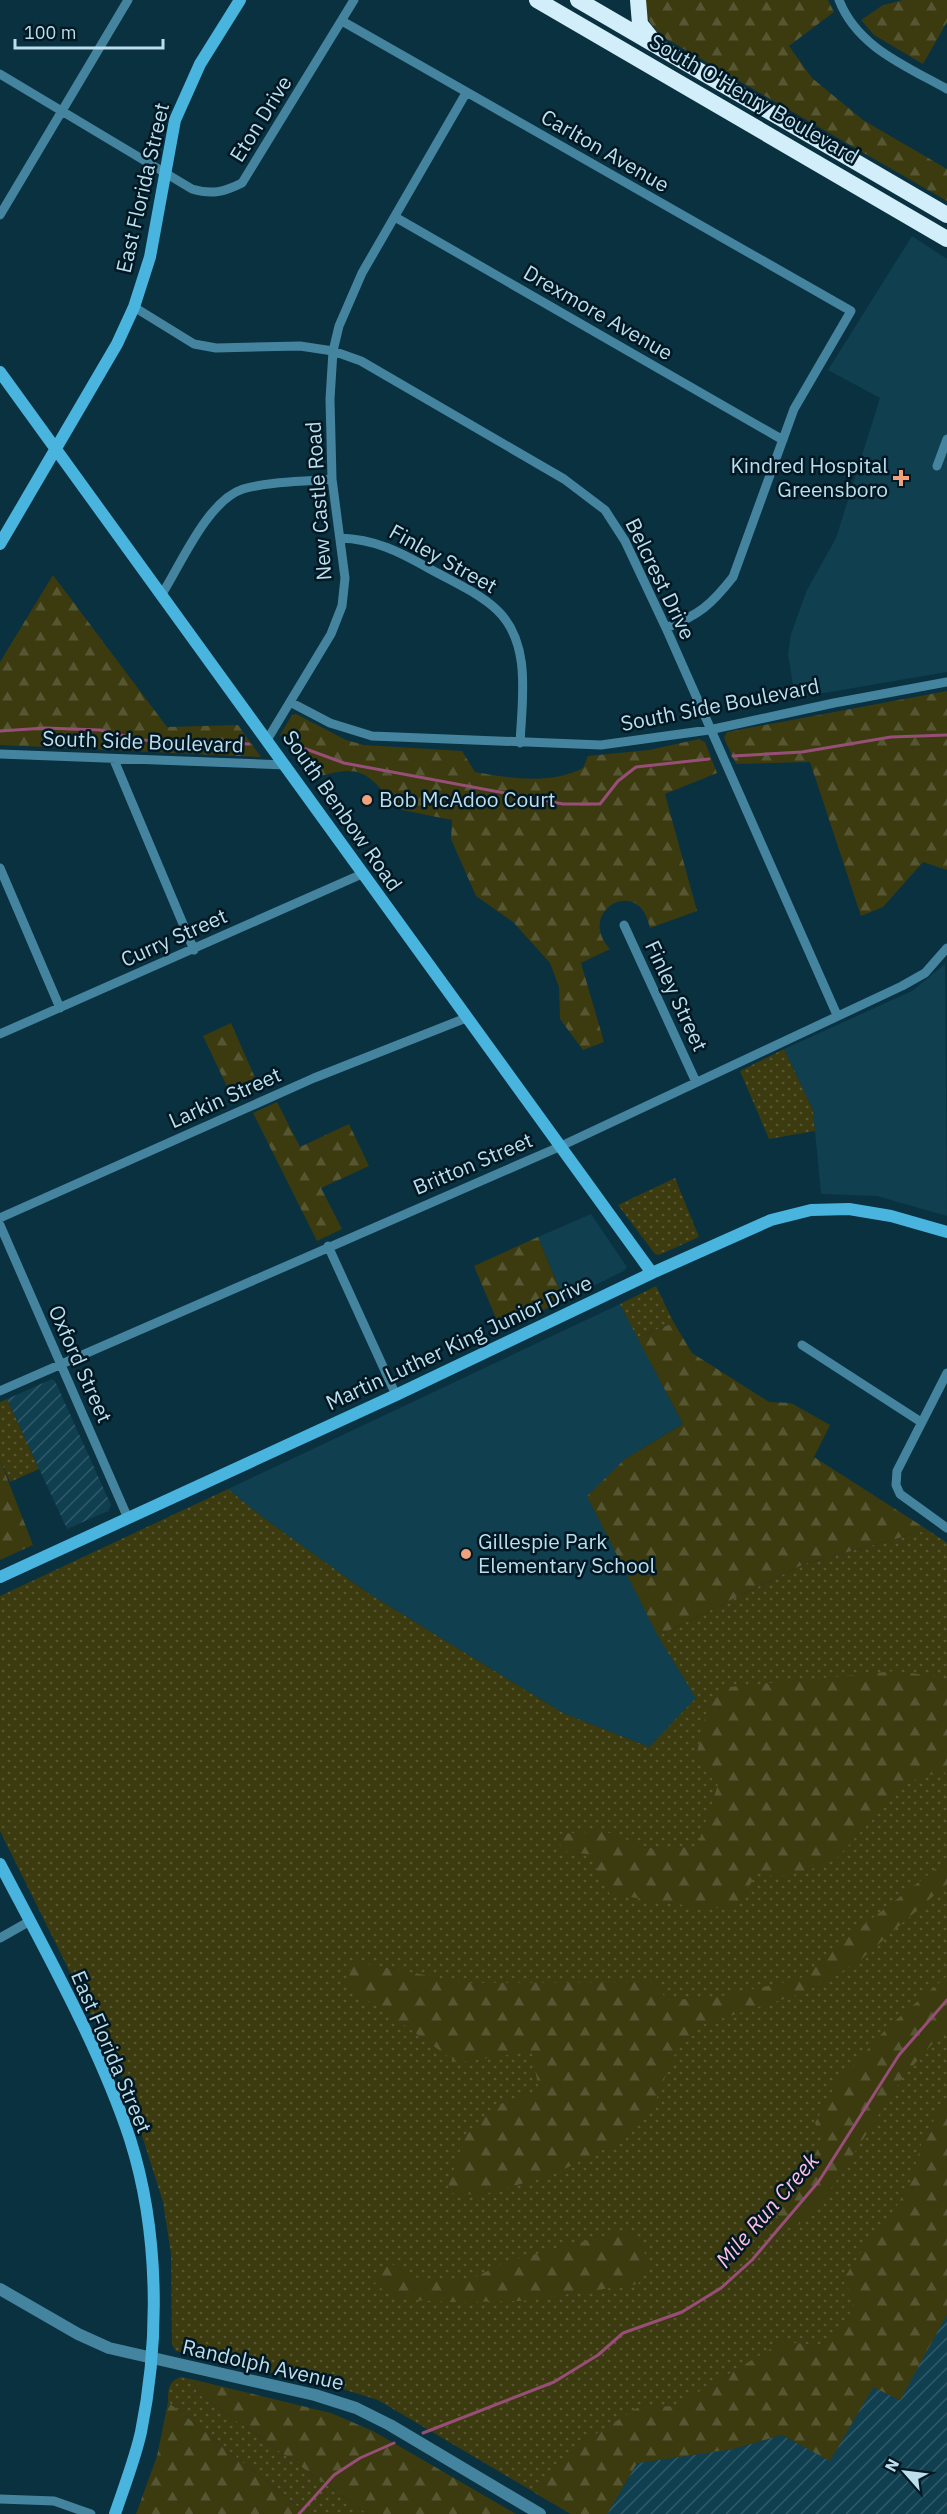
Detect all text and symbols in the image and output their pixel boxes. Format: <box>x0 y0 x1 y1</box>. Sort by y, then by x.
scale bar <box>15 12 164 50</box>
text: 100 m <box>24 21 76 44</box>
street label: South O'Henry Boulevard <box>645 27 864 170</box>
street label: Eton Drive <box>223 70 298 167</box>
street label: East Florida Street <box>109 100 175 276</box>
street label: Carlton Avenue <box>536 102 675 198</box>
street label: Drexmore Avenue <box>519 258 678 366</box>
street label: New Castle Road <box>298 421 338 582</box>
place label: Kindred Hospital Greensboro <box>731 451 888 503</box>
marker: Kindred Hospital Greensboro <box>892 469 910 487</box>
street label: Belcrest Drive <box>619 513 702 644</box>
street label: Finley Street <box>385 517 502 599</box>
street label: South Side Boulevard <box>618 671 822 737</box>
street label: South Side Boulevard <box>42 723 244 759</box>
street label: South Benbow Road <box>277 724 409 896</box>
place label: Bob McAdoo Court <box>379 785 555 813</box>
marker: Bob McAdoo Court <box>360 793 374 807</box>
street label: Curry Street <box>116 901 231 973</box>
street label: Finley Street <box>639 936 715 1055</box>
street label: Larkin Street <box>164 1060 285 1134</box>
street label: Britton Street <box>409 1125 537 1201</box>
street label: Martin Luther King Junior Drive <box>321 1268 596 1416</box>
street label: Oxford Street <box>42 1300 119 1427</box>
place label: Gillespie Park Elementary School <box>478 1527 655 1579</box>
marker: Gillespie Park Elementary School <box>459 1547 473 1561</box>
street label: East Florida Street <box>65 1966 159 2137</box>
water label: Mile Run Creek <box>709 2146 825 2273</box>
street label: Randolph Avenue <box>180 2332 347 2396</box>
north arrow <box>875 2442 935 2502</box>
text: N <box>880 2455 903 2475</box>

